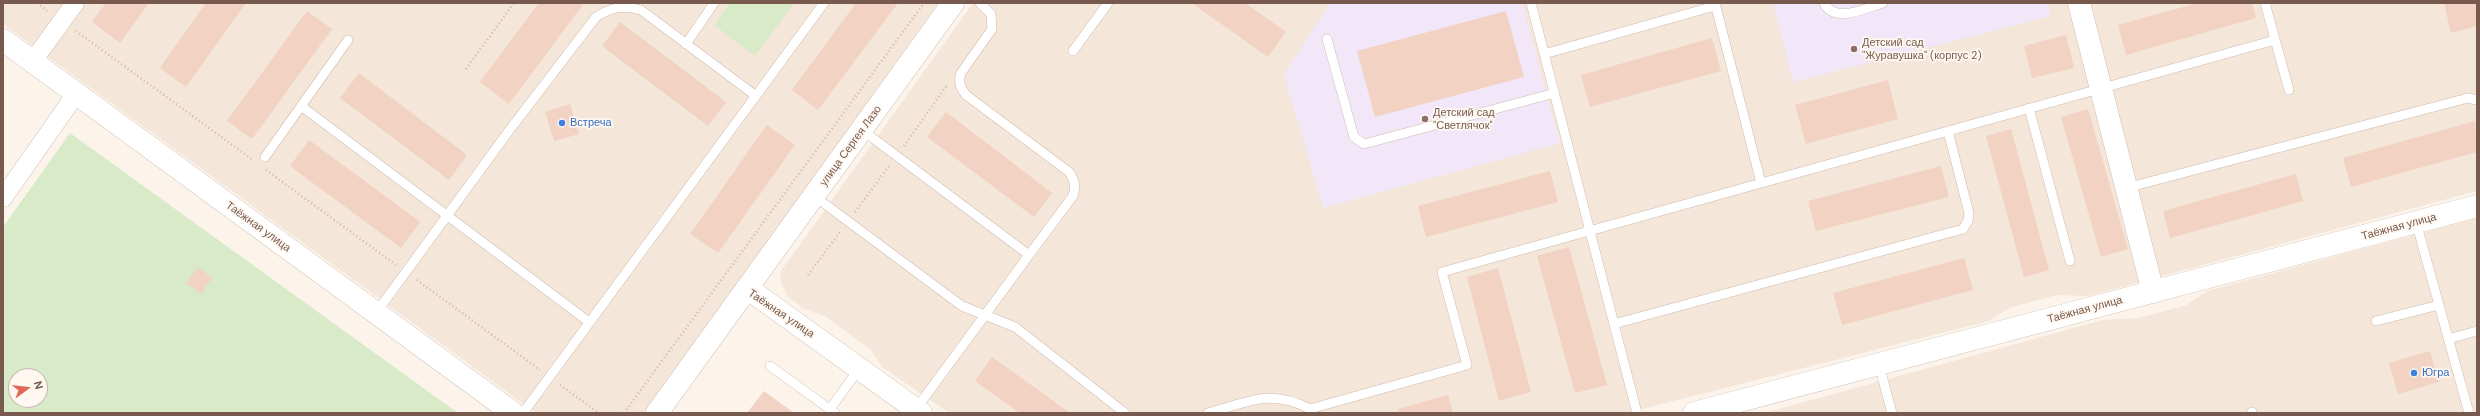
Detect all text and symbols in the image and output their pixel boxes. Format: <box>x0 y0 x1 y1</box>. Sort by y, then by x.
place label: Детский сад "Журавушка" (корпус 2) <box>1862 36 1982 62</box>
marker: Детский сад "Журавушка" (корпус 2) <box>1849 44 1859 54</box>
street label: улица Сергея Лазо <box>817 103 885 189</box>
place label: Детский сад "Светлячок" <box>1433 106 1495 132</box>
marker: Детский сад "Светлячок" <box>1420 114 1430 124</box>
place label: Встреча <box>570 116 612 130</box>
marker: Встреча <box>557 118 567 128</box>
street label: Таёжная улица <box>223 199 293 255</box>
street label: Таёжная улица <box>2360 211 2438 243</box>
street label: Таёжная улица <box>745 287 817 341</box>
street label: Таёжная улица <box>2046 294 2124 326</box>
place label: Югра <box>2422 366 2449 380</box>
north arrow <box>8 368 48 408</box>
marker: Югра <box>2409 368 2419 378</box>
text: N <box>31 379 46 391</box>

